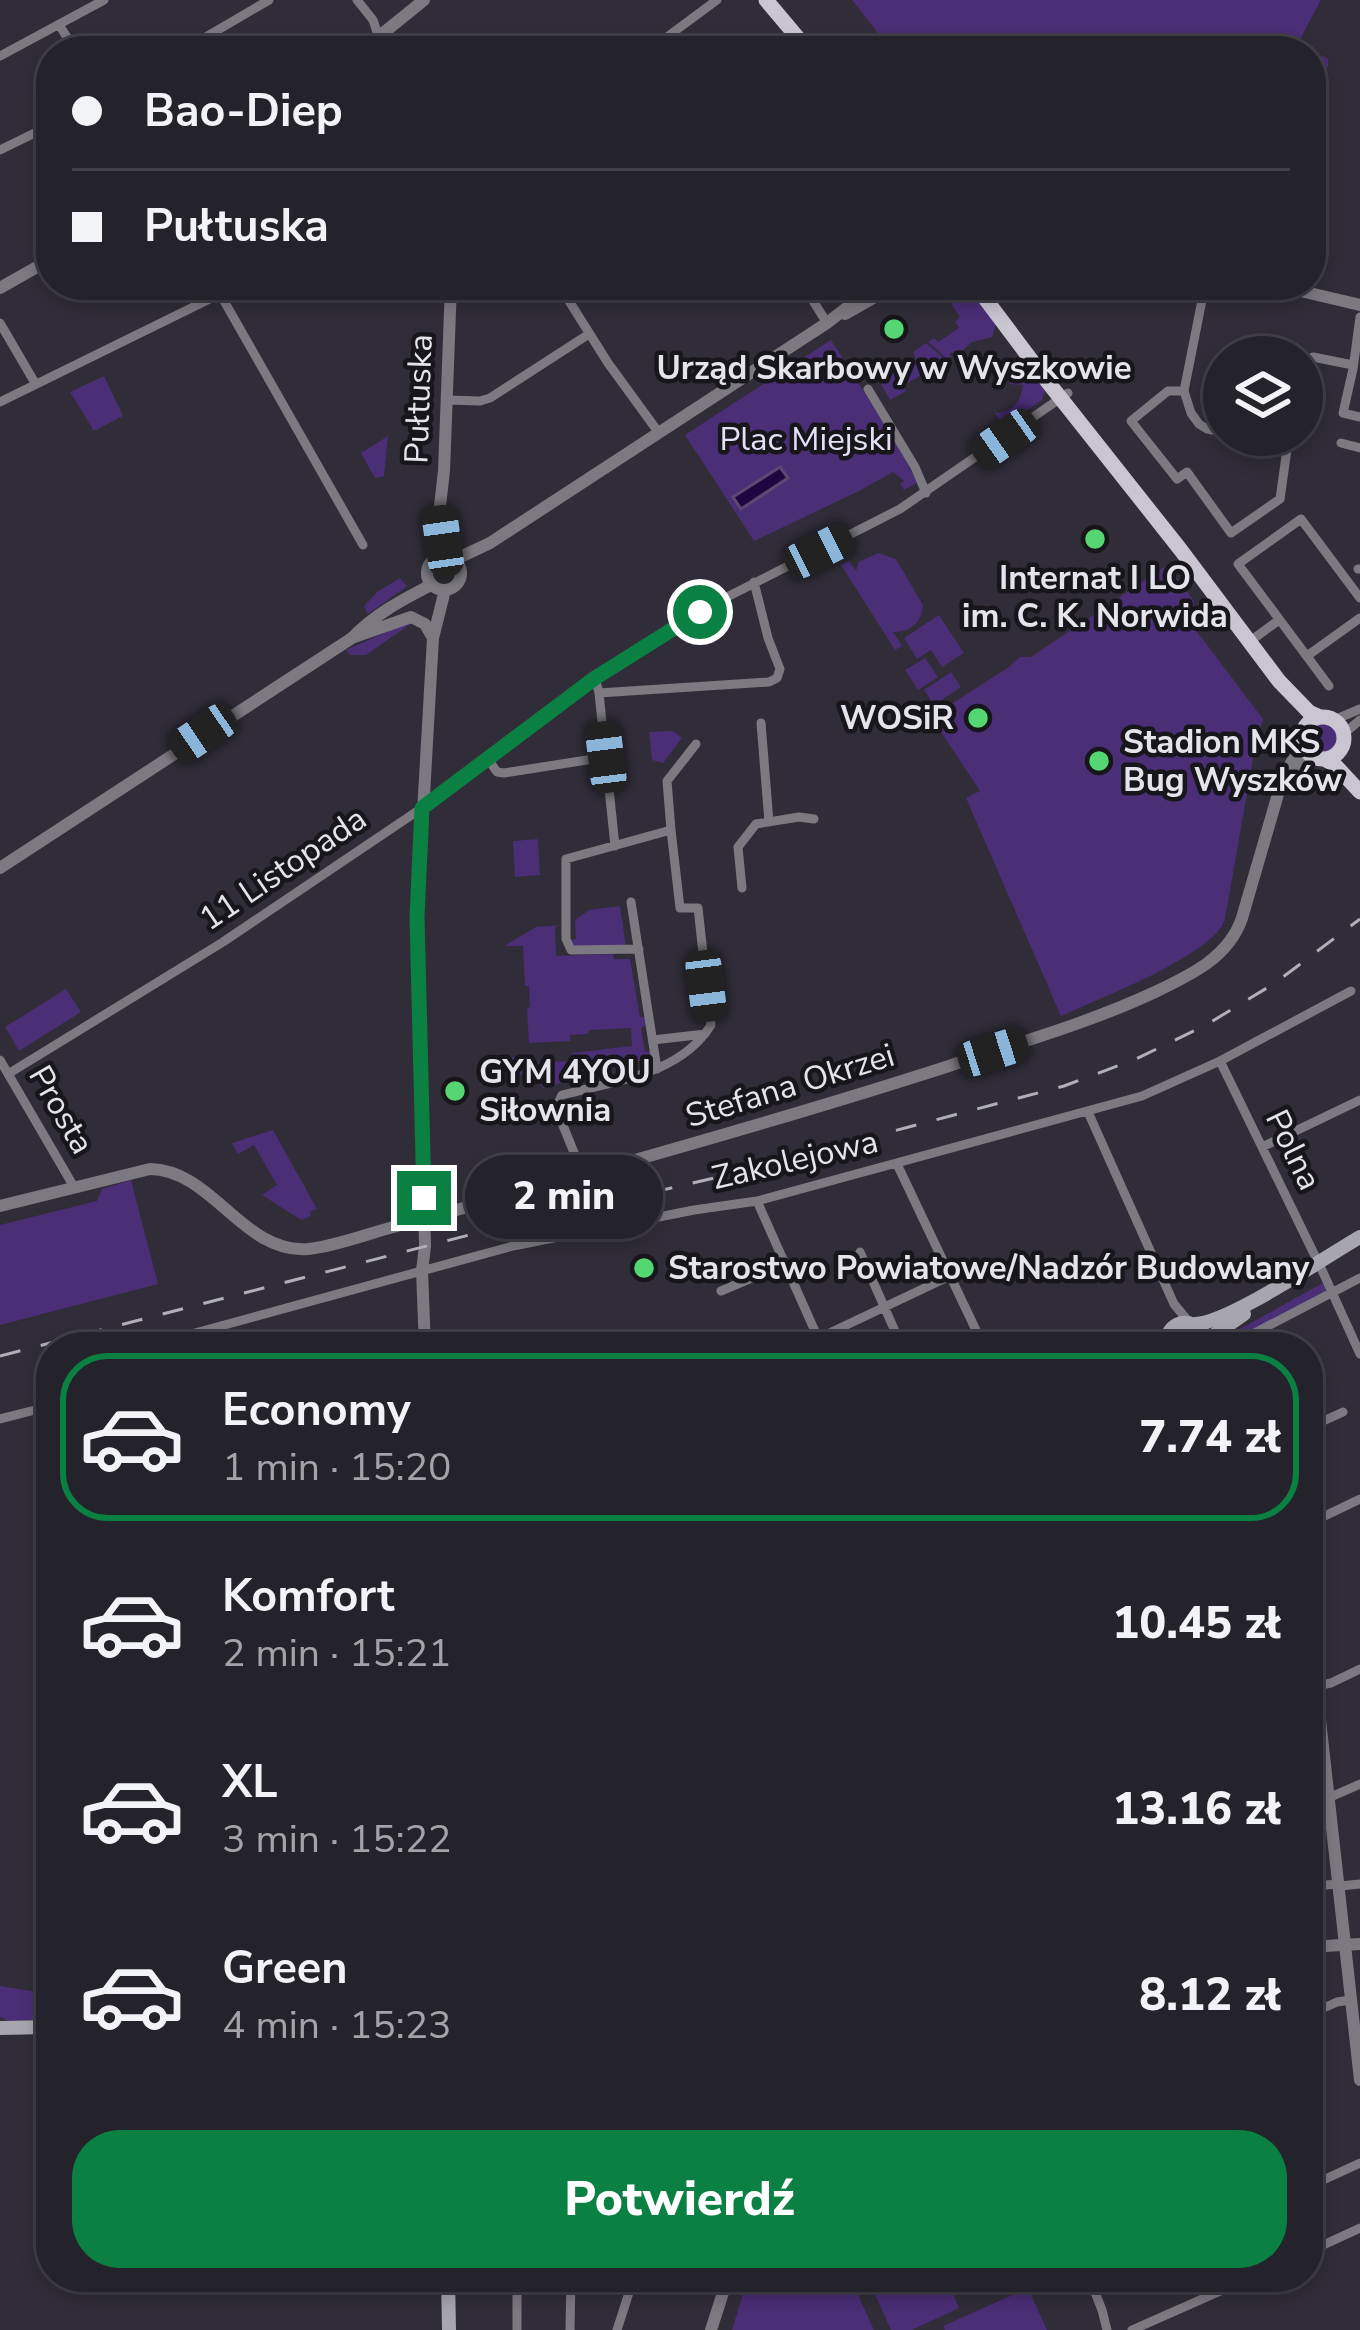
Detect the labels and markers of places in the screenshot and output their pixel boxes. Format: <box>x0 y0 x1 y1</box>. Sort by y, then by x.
marker: Urząd Skarbowy w Wyszkowie <box>881 316 907 342</box>
place label: Urząd Skarbowy w Wyszkowie <box>656 346 1132 391</box>
marker: Internat I LO im. C. K. Norwida <box>1082 526 1108 552</box>
place label: Internat I LO im. C. K. Norwida <box>962 556 1228 639</box>
place label: WOSiR <box>840 696 954 741</box>
marker: WOSiR <box>965 705 991 731</box>
place label: Stadion MKS Bug Wyszków <box>1123 720 1342 803</box>
marker: Stadion MKS Bug Wyszków <box>1086 748 1112 774</box>
place label: GYM 4YOU Siłownia <box>479 1050 651 1133</box>
marker: GYM 4YOU Siłownia <box>442 1078 468 1104</box>
place label: Starostwo Powiatowe/Nadzór Budowlany <box>668 1246 1310 1291</box>
marker: Starostwo Powiatowe/Nadzór Budowlany <box>631 1255 657 1281</box>

